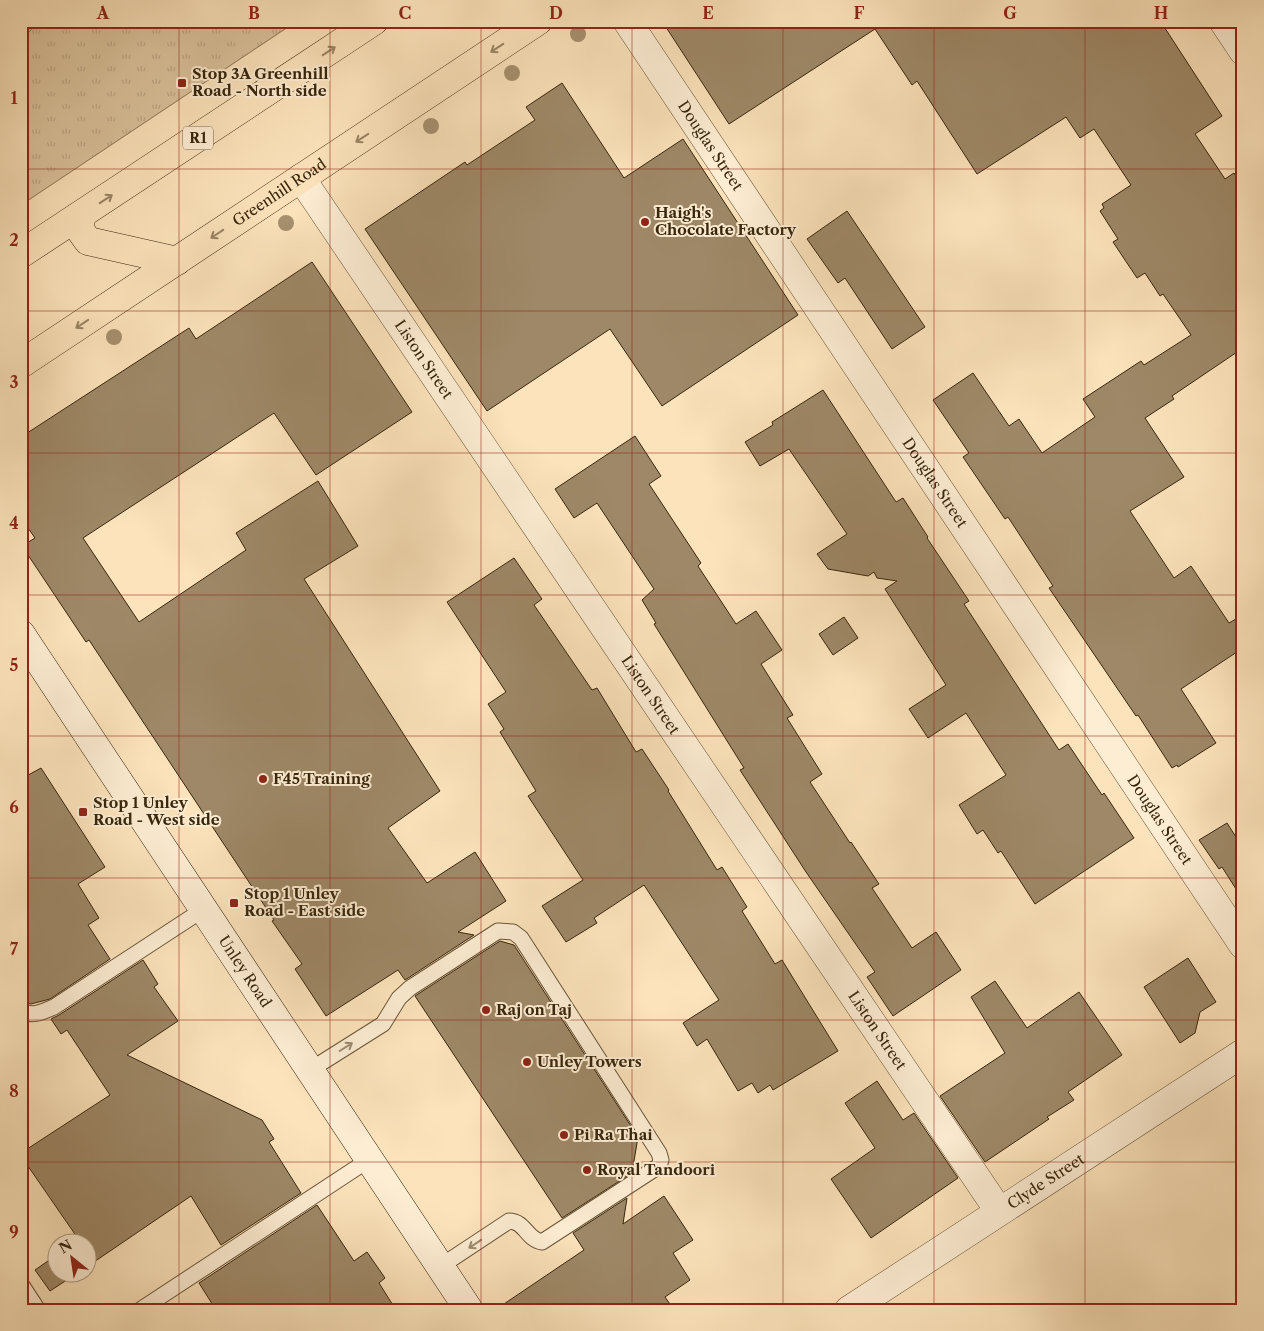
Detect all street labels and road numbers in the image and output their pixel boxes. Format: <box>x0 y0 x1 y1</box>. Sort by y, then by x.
street label: Douglas Street <box>674 97 748 195</box>
road number: R1 <box>183 126 213 150</box>
street label: Greenhill Road <box>229 154 329 230</box>
street label: Liston Street <box>391 316 458 403</box>
street label: Douglas Street <box>899 434 972 532</box>
street label: Liston Street <box>617 652 685 738</box>
street label: Douglas Street <box>1123 771 1197 869</box>
street label: Unley Road <box>215 932 276 1011</box>
street label: Liston Street <box>844 987 911 1074</box>
street label: Clyde Street <box>1004 1149 1088 1213</box>

